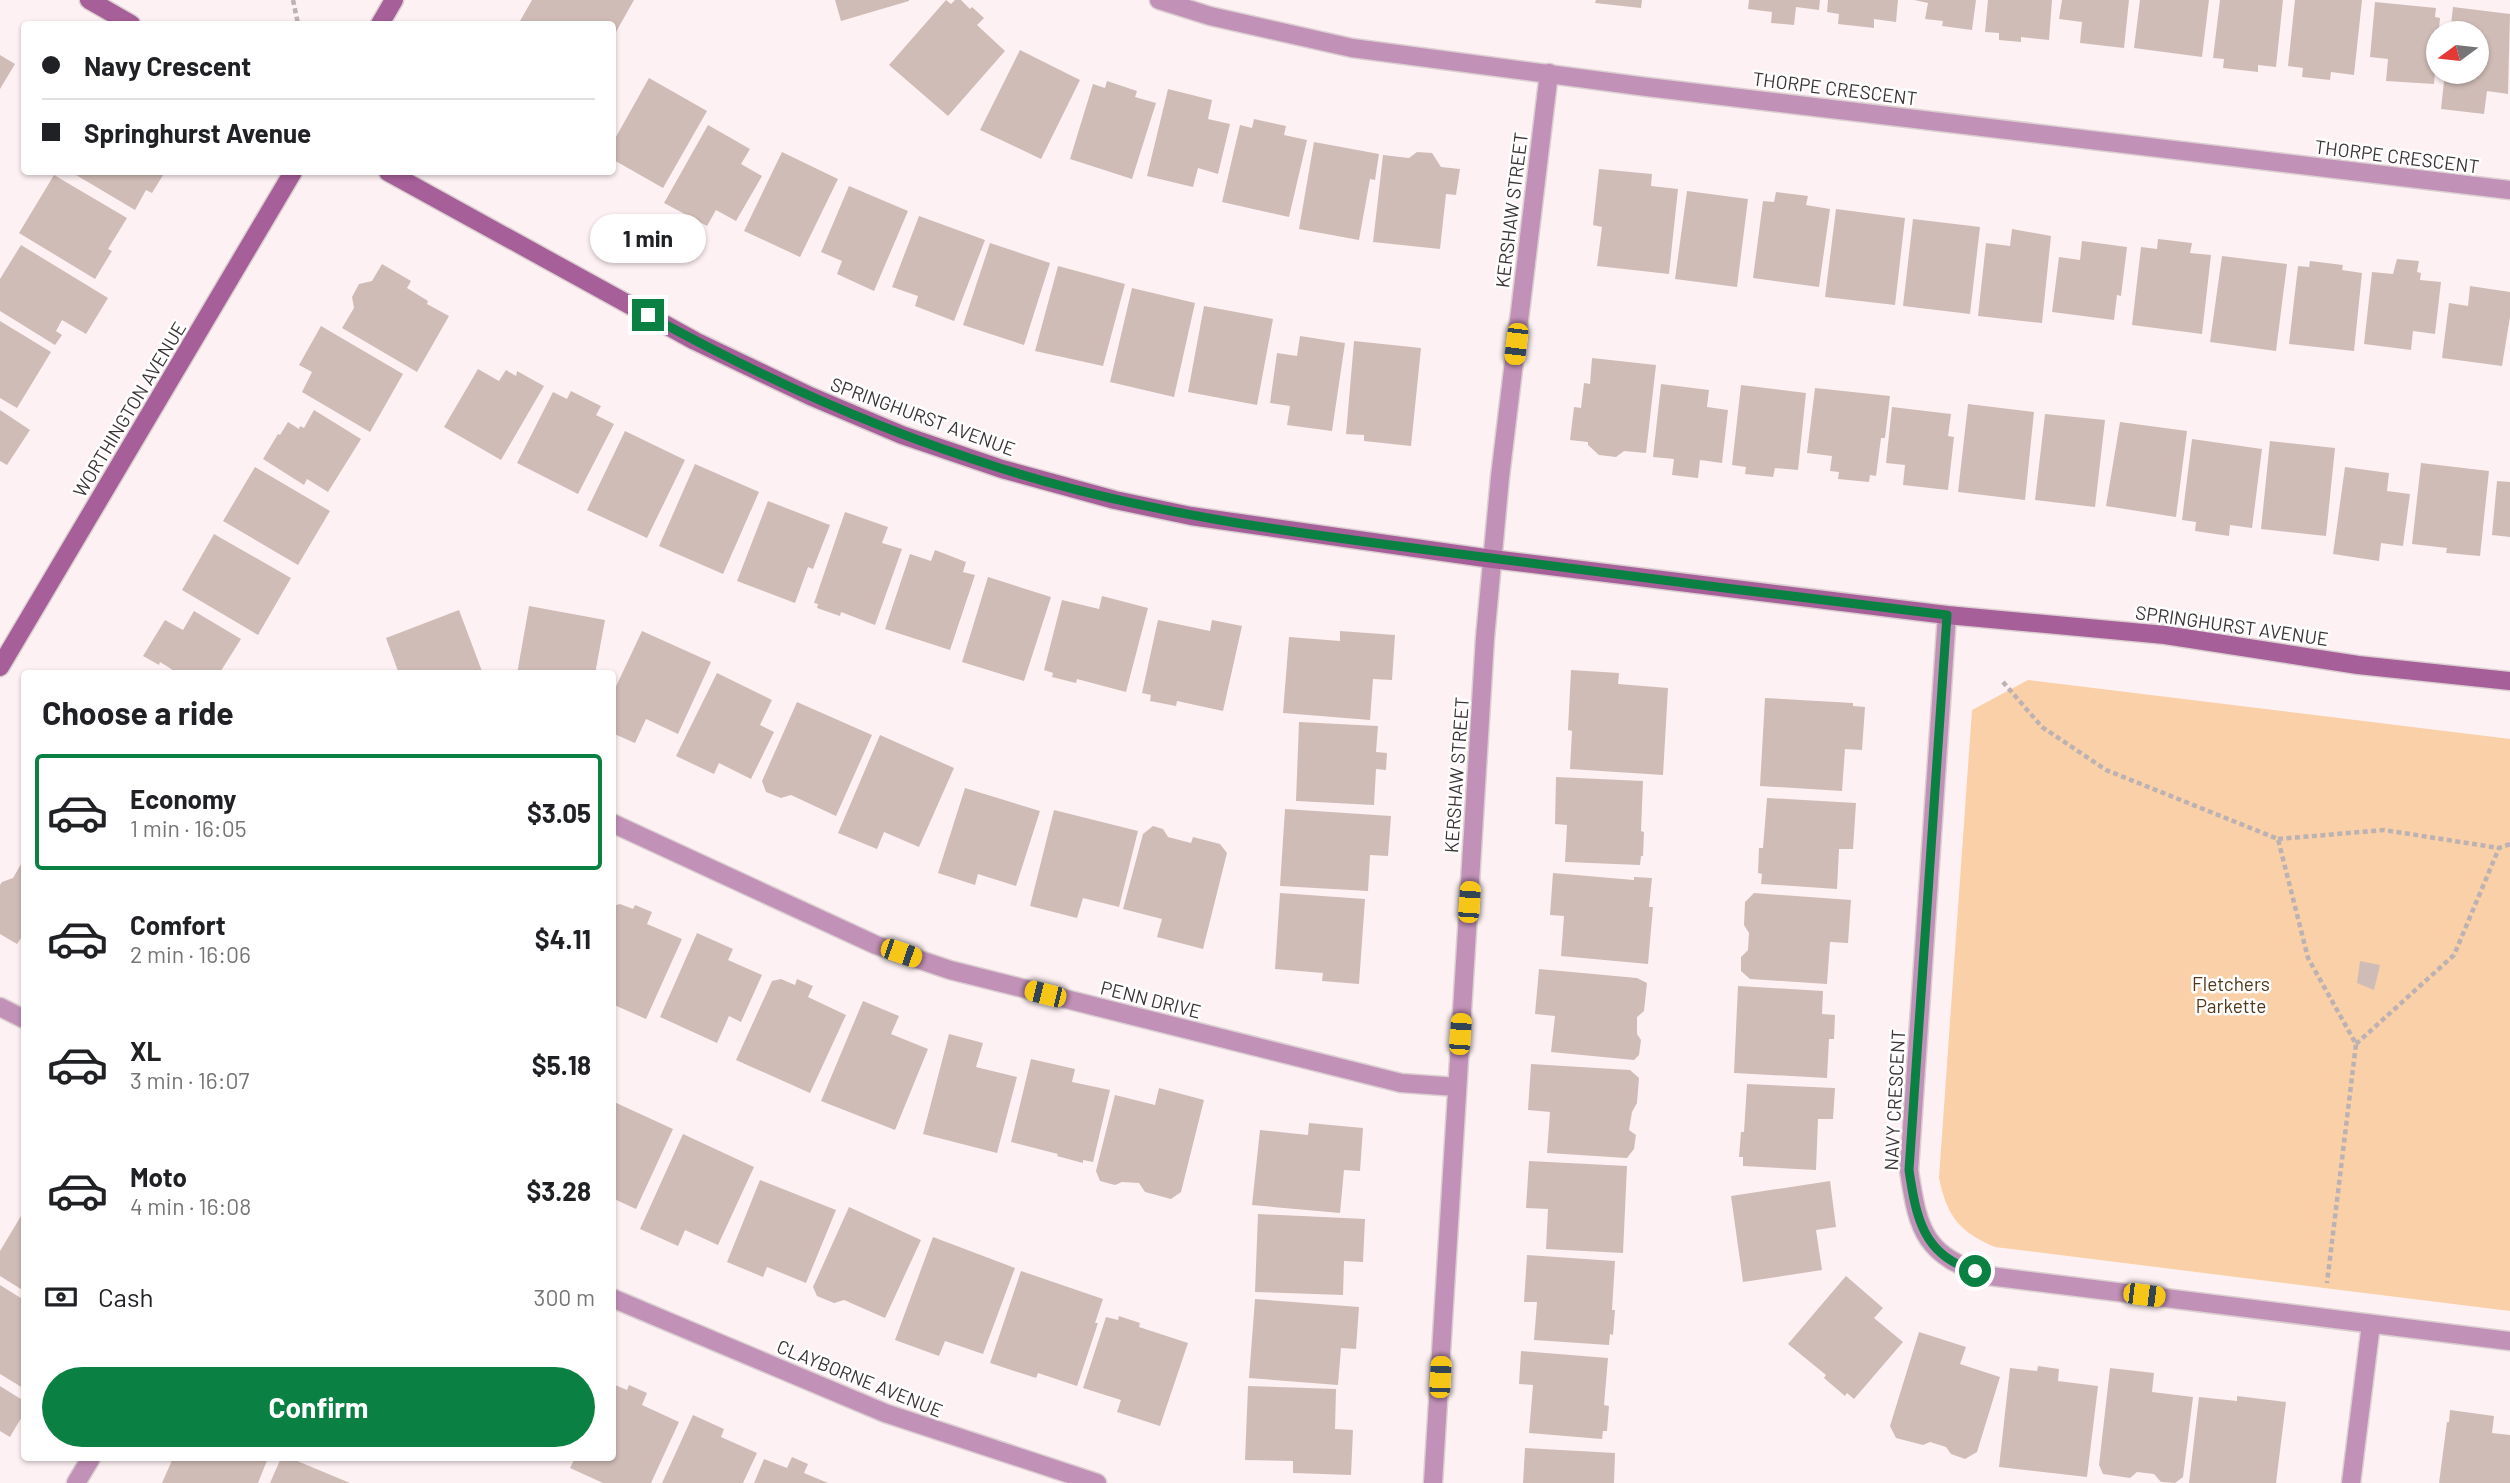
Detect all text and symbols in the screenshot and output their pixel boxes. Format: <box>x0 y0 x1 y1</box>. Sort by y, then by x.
north arrow <box>2426 21 2488 84</box>
map controls <box>2426 21 2489 84</box>
text: Navy Crescent <box>84 50 251 81</box>
street label: THORPE CRESCENT <box>1751 66 1919 110</box>
text: Springhurst Avenue <box>84 117 311 148</box>
street label: KERSHAW STREET <box>1490 131 1532 289</box>
street label: THORPE CRESCENT <box>2313 134 2481 178</box>
callout: 1 min <box>590 214 706 262</box>
text: 1 min <box>623 224 673 252</box>
route end <box>632 299 664 331</box>
street label: WORTHINGTON AVENUE <box>68 317 190 501</box>
car <box>1504 322 1529 366</box>
street label: SPRINGHURST AVENUE <box>828 372 1018 460</box>
street label: SPRINGHURST AVENUE <box>2134 600 2330 650</box>
text: Choose a ride <box>42 693 234 731</box>
street label: KERSHAW STREET <box>1439 696 1473 854</box>
icon: car <box>46 781 109 844</box>
text: Economy <box>130 783 236 814</box>
text: $3.05 <box>527 797 591 828</box>
text: 1 min · 16:05 <box>130 814 246 842</box>
car <box>1458 880 1481 924</box>
icon: car <box>46 907 109 970</box>
text: Comfort <box>130 909 226 940</box>
text: $4.11 <box>535 923 591 954</box>
car <box>878 936 925 970</box>
text: 2 min · 16:06 <box>130 940 251 968</box>
park label: Fletchers Parkette <box>2192 972 2270 1017</box>
street label: PENN DRIVE <box>1098 975 1204 1023</box>
car <box>1023 979 1068 1009</box>
car <box>1449 1012 1472 1056</box>
street label: NAVY CRESCENT <box>1879 1029 1909 1171</box>
icon: car <box>46 1033 109 1096</box>
text: XL <box>130 1035 161 1066</box>
text: $5.18 <box>532 1049 591 1080</box>
text: 3 min · 16:07 <box>130 1066 249 1094</box>
icon: car <box>46 1159 109 1222</box>
text: Moto <box>130 1161 187 1192</box>
text: $3.28 <box>526 1175 591 1206</box>
text: 4 min · 16:08 <box>130 1192 251 1220</box>
route start <box>1959 1255 1991 1287</box>
icon: cash <box>42 1278 80 1316</box>
text: Cash <box>98 1281 153 1312</box>
car <box>2122 1282 2167 1308</box>
text: 300 m <box>534 1283 595 1311</box>
street label: CLAYBORNE AVENUE <box>774 1334 946 1422</box>
car <box>1429 1355 1452 1399</box>
button: Confirm <box>42 1367 595 1447</box>

